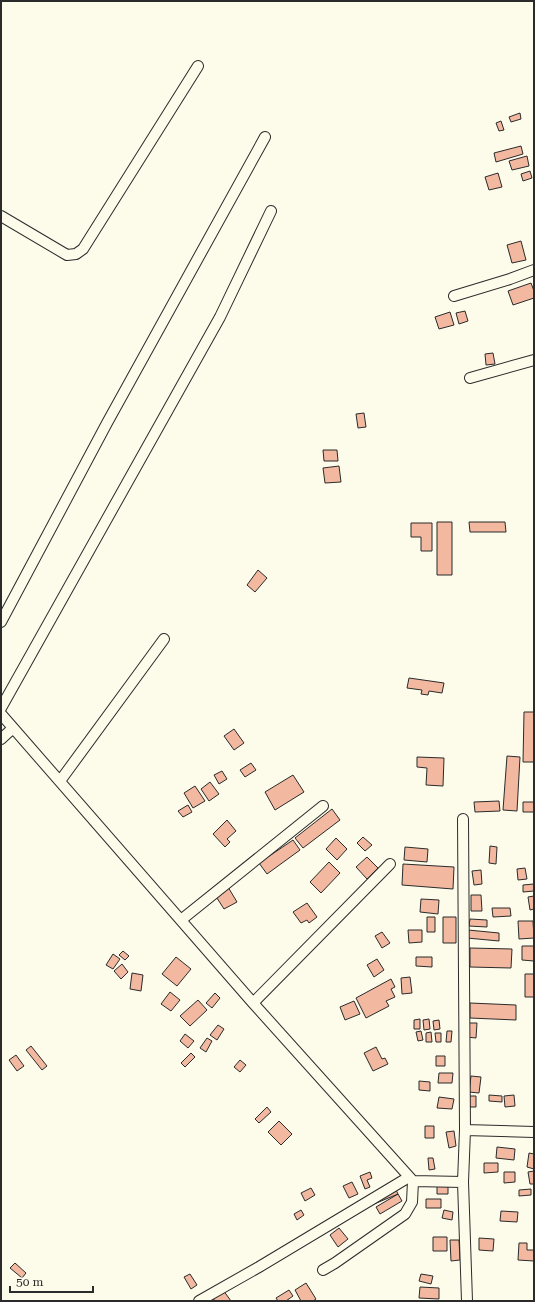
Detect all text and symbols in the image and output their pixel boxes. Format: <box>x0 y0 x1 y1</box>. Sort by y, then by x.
scale bar <box>10 1268 93 1294</box>
text: 50 m <box>16 1275 43 1289</box>

